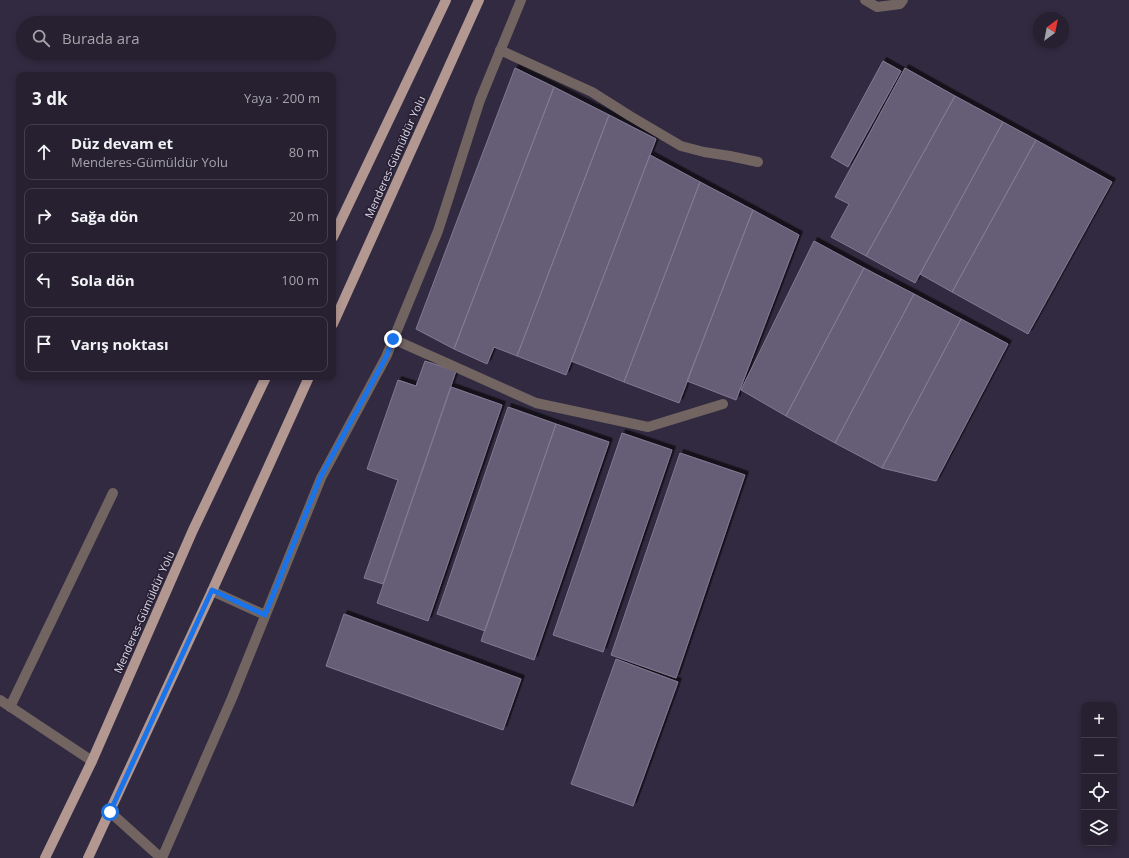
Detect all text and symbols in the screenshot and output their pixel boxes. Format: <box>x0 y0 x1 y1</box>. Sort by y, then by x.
north arrow <box>1033 12 1069 48</box>
search box <box>16 16 336 60</box>
icon: search <box>30 27 52 49</box>
text: Burada ara <box>62 28 140 48</box>
text: 3 dk <box>32 87 67 110</box>
text: Yaya · 200 m <box>244 89 320 107</box>
street label: Menderes-Gümüldür Yolu <box>361 93 428 220</box>
text: Düz devam et <box>71 133 173 153</box>
icon: ahead <box>33 141 55 163</box>
text: 80 m <box>289 143 319 161</box>
text: Menderes-Gümüldür Yolu <box>71 153 228 171</box>
icon: right <box>33 205 55 227</box>
text: Sağa dön <box>71 206 138 226</box>
text: 20 m <box>289 207 319 225</box>
icon: left <box>33 269 55 291</box>
text: Sola dön <box>71 270 135 290</box>
text: 100 m <box>281 271 319 289</box>
route end <box>384 330 402 348</box>
icon: arrive <box>33 333 55 355</box>
text: Varış noktası <box>71 334 169 354</box>
street label: Menderes-Gümüldür Yolu <box>110 548 177 675</box>
map controls <box>1081 702 1117 846</box>
button: + <box>1081 702 1117 738</box>
button: − <box>1081 738 1117 774</box>
button: locate <box>1081 774 1117 810</box>
route start <box>101 803 119 821</box>
button: layers <box>1081 810 1117 846</box>

